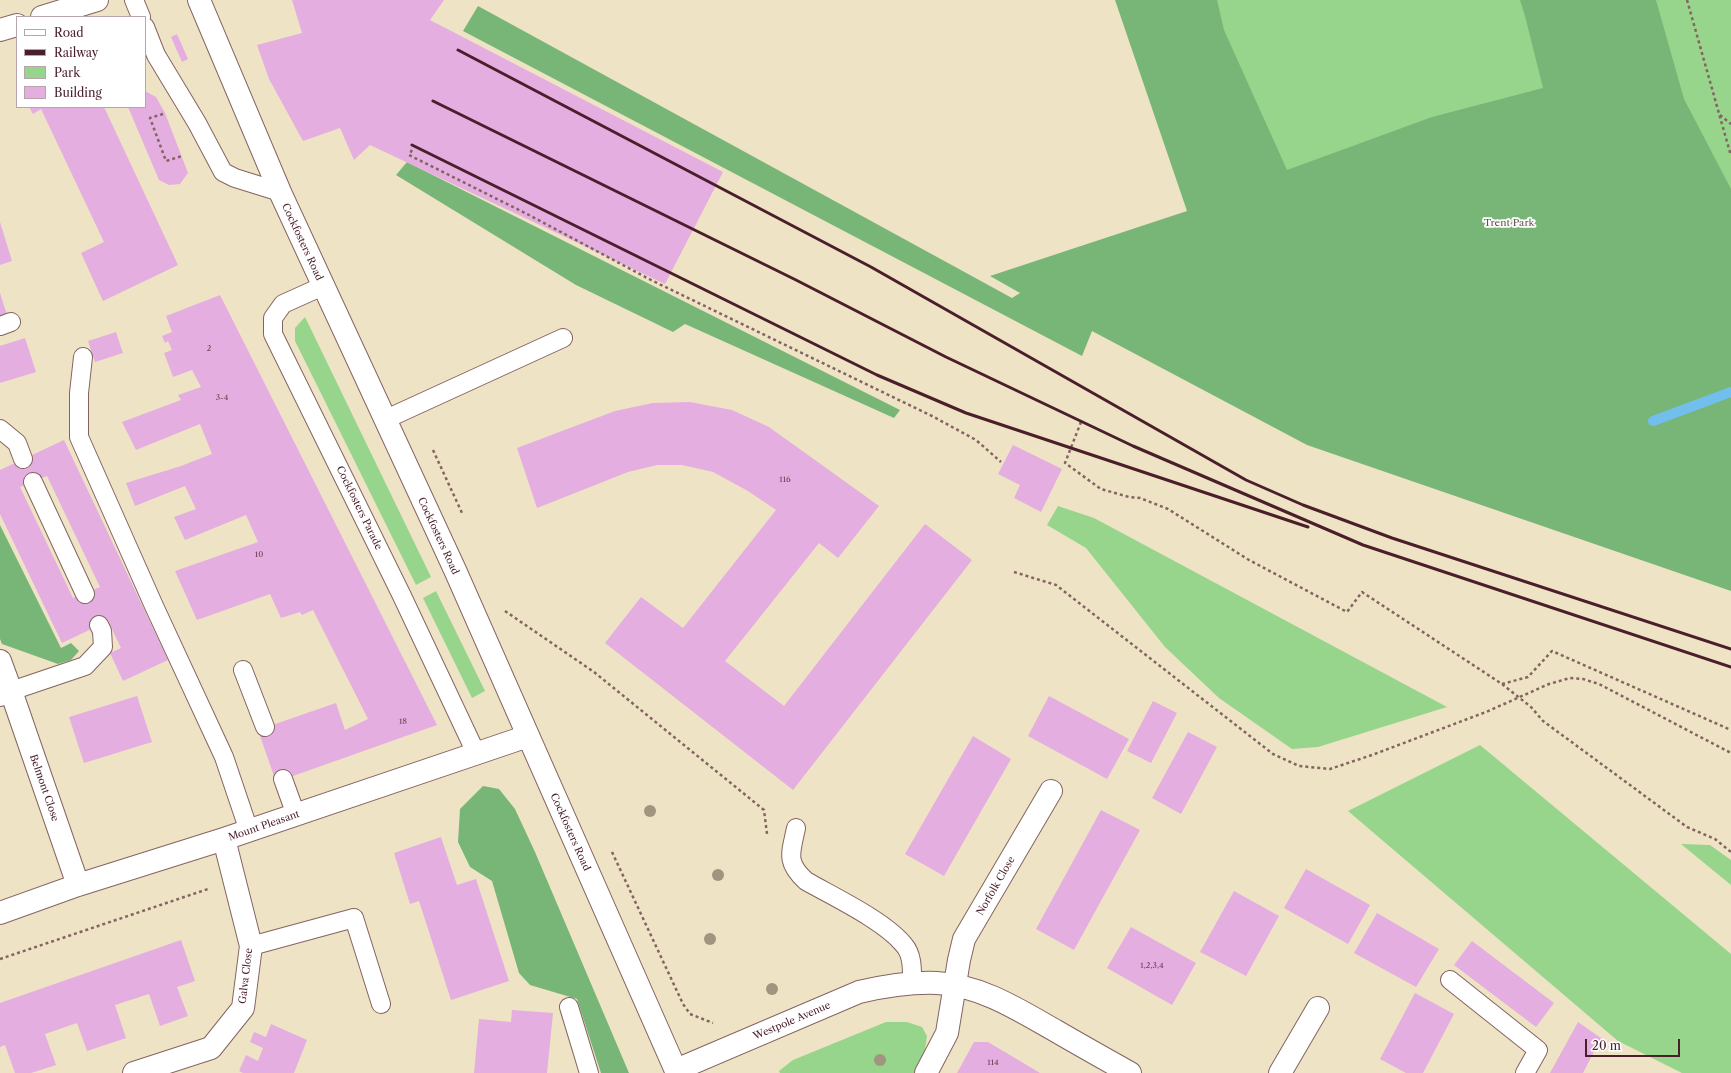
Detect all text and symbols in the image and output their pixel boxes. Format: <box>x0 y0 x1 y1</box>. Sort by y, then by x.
legend <box>16 16 146 108</box>
text: Road <box>54 25 84 40</box>
text: Railway <box>54 45 99 60</box>
text: Park <box>54 65 80 80</box>
text: Building <box>54 85 102 100</box>
street label: Cockfosters Road <box>279 201 325 283</box>
park label: Trent Park <box>1484 217 1534 229</box>
house number: 2 <box>207 344 211 354</box>
house number: 3-4 <box>216 393 228 403</box>
street label: Cockfosters Parade <box>333 464 385 552</box>
house number: 116 <box>779 475 791 485</box>
street label: Cockfosters Road <box>415 495 461 577</box>
house number: 10 <box>255 550 263 560</box>
house number: 18 <box>399 717 407 727</box>
street label: Belmont Close <box>27 753 61 823</box>
street label: Cockfosters Road <box>547 791 593 873</box>
street label: Mount Pleasant <box>227 808 301 844</box>
street label: Norfolk Close <box>974 854 1018 918</box>
street label: Galva Close <box>237 947 255 1005</box>
house number: 1,2,3,4 <box>1140 961 1164 971</box>
street label: Westpole Avenue <box>752 999 832 1043</box>
scale bar <box>1587 1031 1682 1057</box>
text: 20 m <box>1592 1038 1621 1053</box>
house number: 114 <box>987 1058 999 1068</box>

